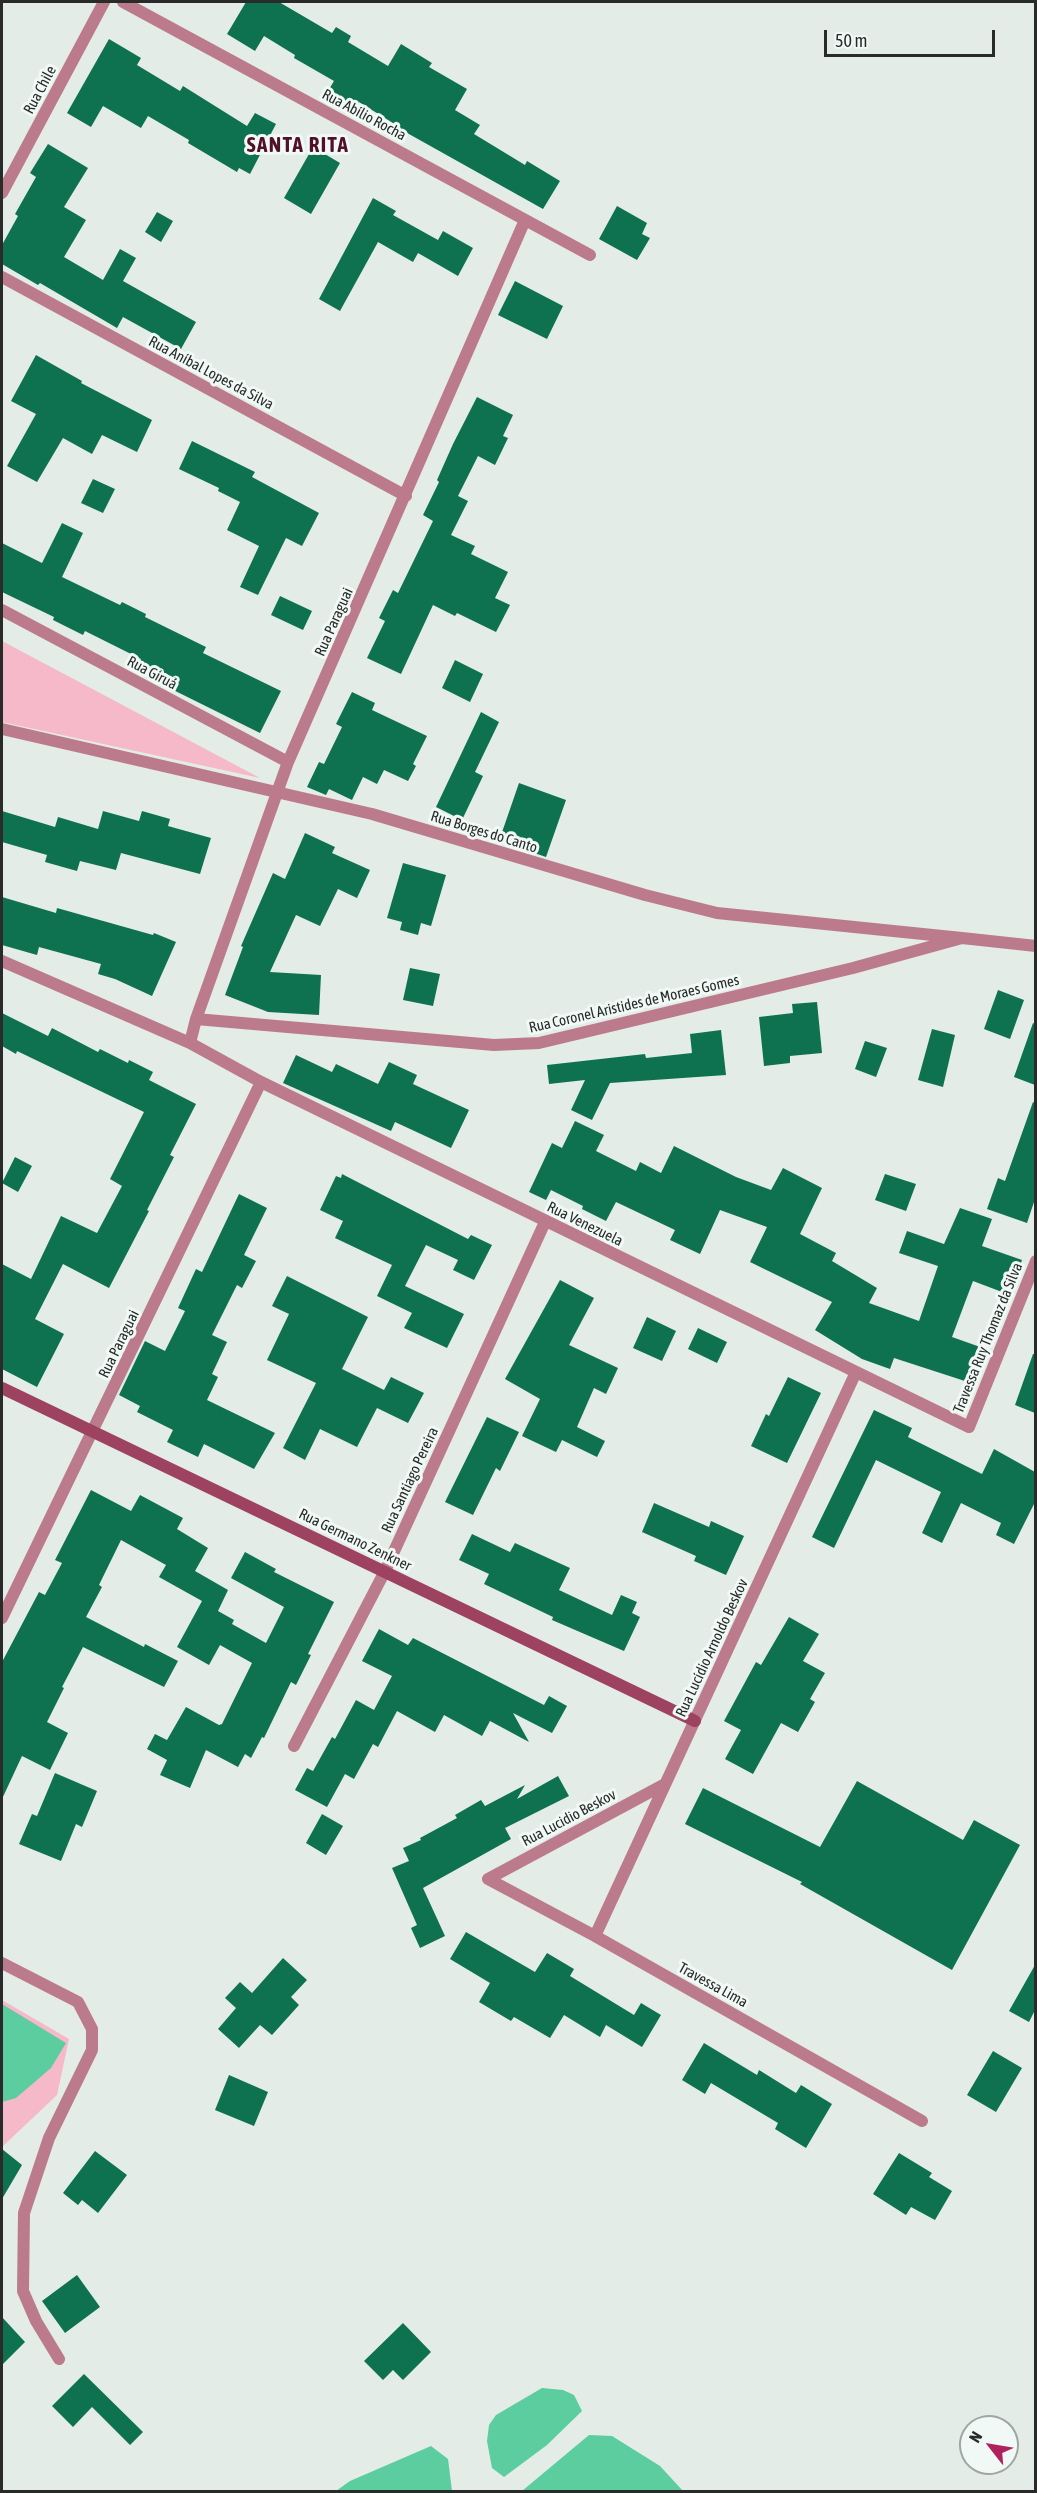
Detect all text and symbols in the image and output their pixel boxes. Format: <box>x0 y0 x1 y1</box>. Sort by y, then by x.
scale bar <box>827 18 998 56</box>
text: 50 m <box>835 30 867 51</box>
street label: Rua Chile <box>20 63 60 117</box>
street label: Rua Abílio Rocha <box>319 85 409 145</box>
district label: SANTA RITA <box>247 132 349 158</box>
street label: Rua Aníbal Lopes da Silva <box>145 332 277 414</box>
street label: Rua Paraguai <box>311 585 357 659</box>
street label: Rua Giruá <box>124 652 180 694</box>
street label: Rua Borges do Canto <box>428 807 540 857</box>
street label: Rua Coronel Aristides de Moraes Gomes <box>527 971 741 1037</box>
street label: Rua Venezuela <box>544 1198 626 1250</box>
street label: Travessa Ruy Thomaz da Silva <box>950 1260 1026 1416</box>
street label: Rua Paraguai <box>95 1307 143 1381</box>
street label: Rua Santiago Pereira <box>378 1424 442 1536</box>
street label: Rua Germano Zenkner <box>296 1505 414 1575</box>
street label: Rua Lucídio Arnoldo Beskov <box>672 1576 752 1720</box>
street label: Rua Lucidio Beskov <box>519 1786 619 1850</box>
street label: Travessa Lima <box>675 1959 751 2011</box>
north arrow <box>959 2415 1019 2475</box>
text: N <box>965 2428 985 2445</box>

